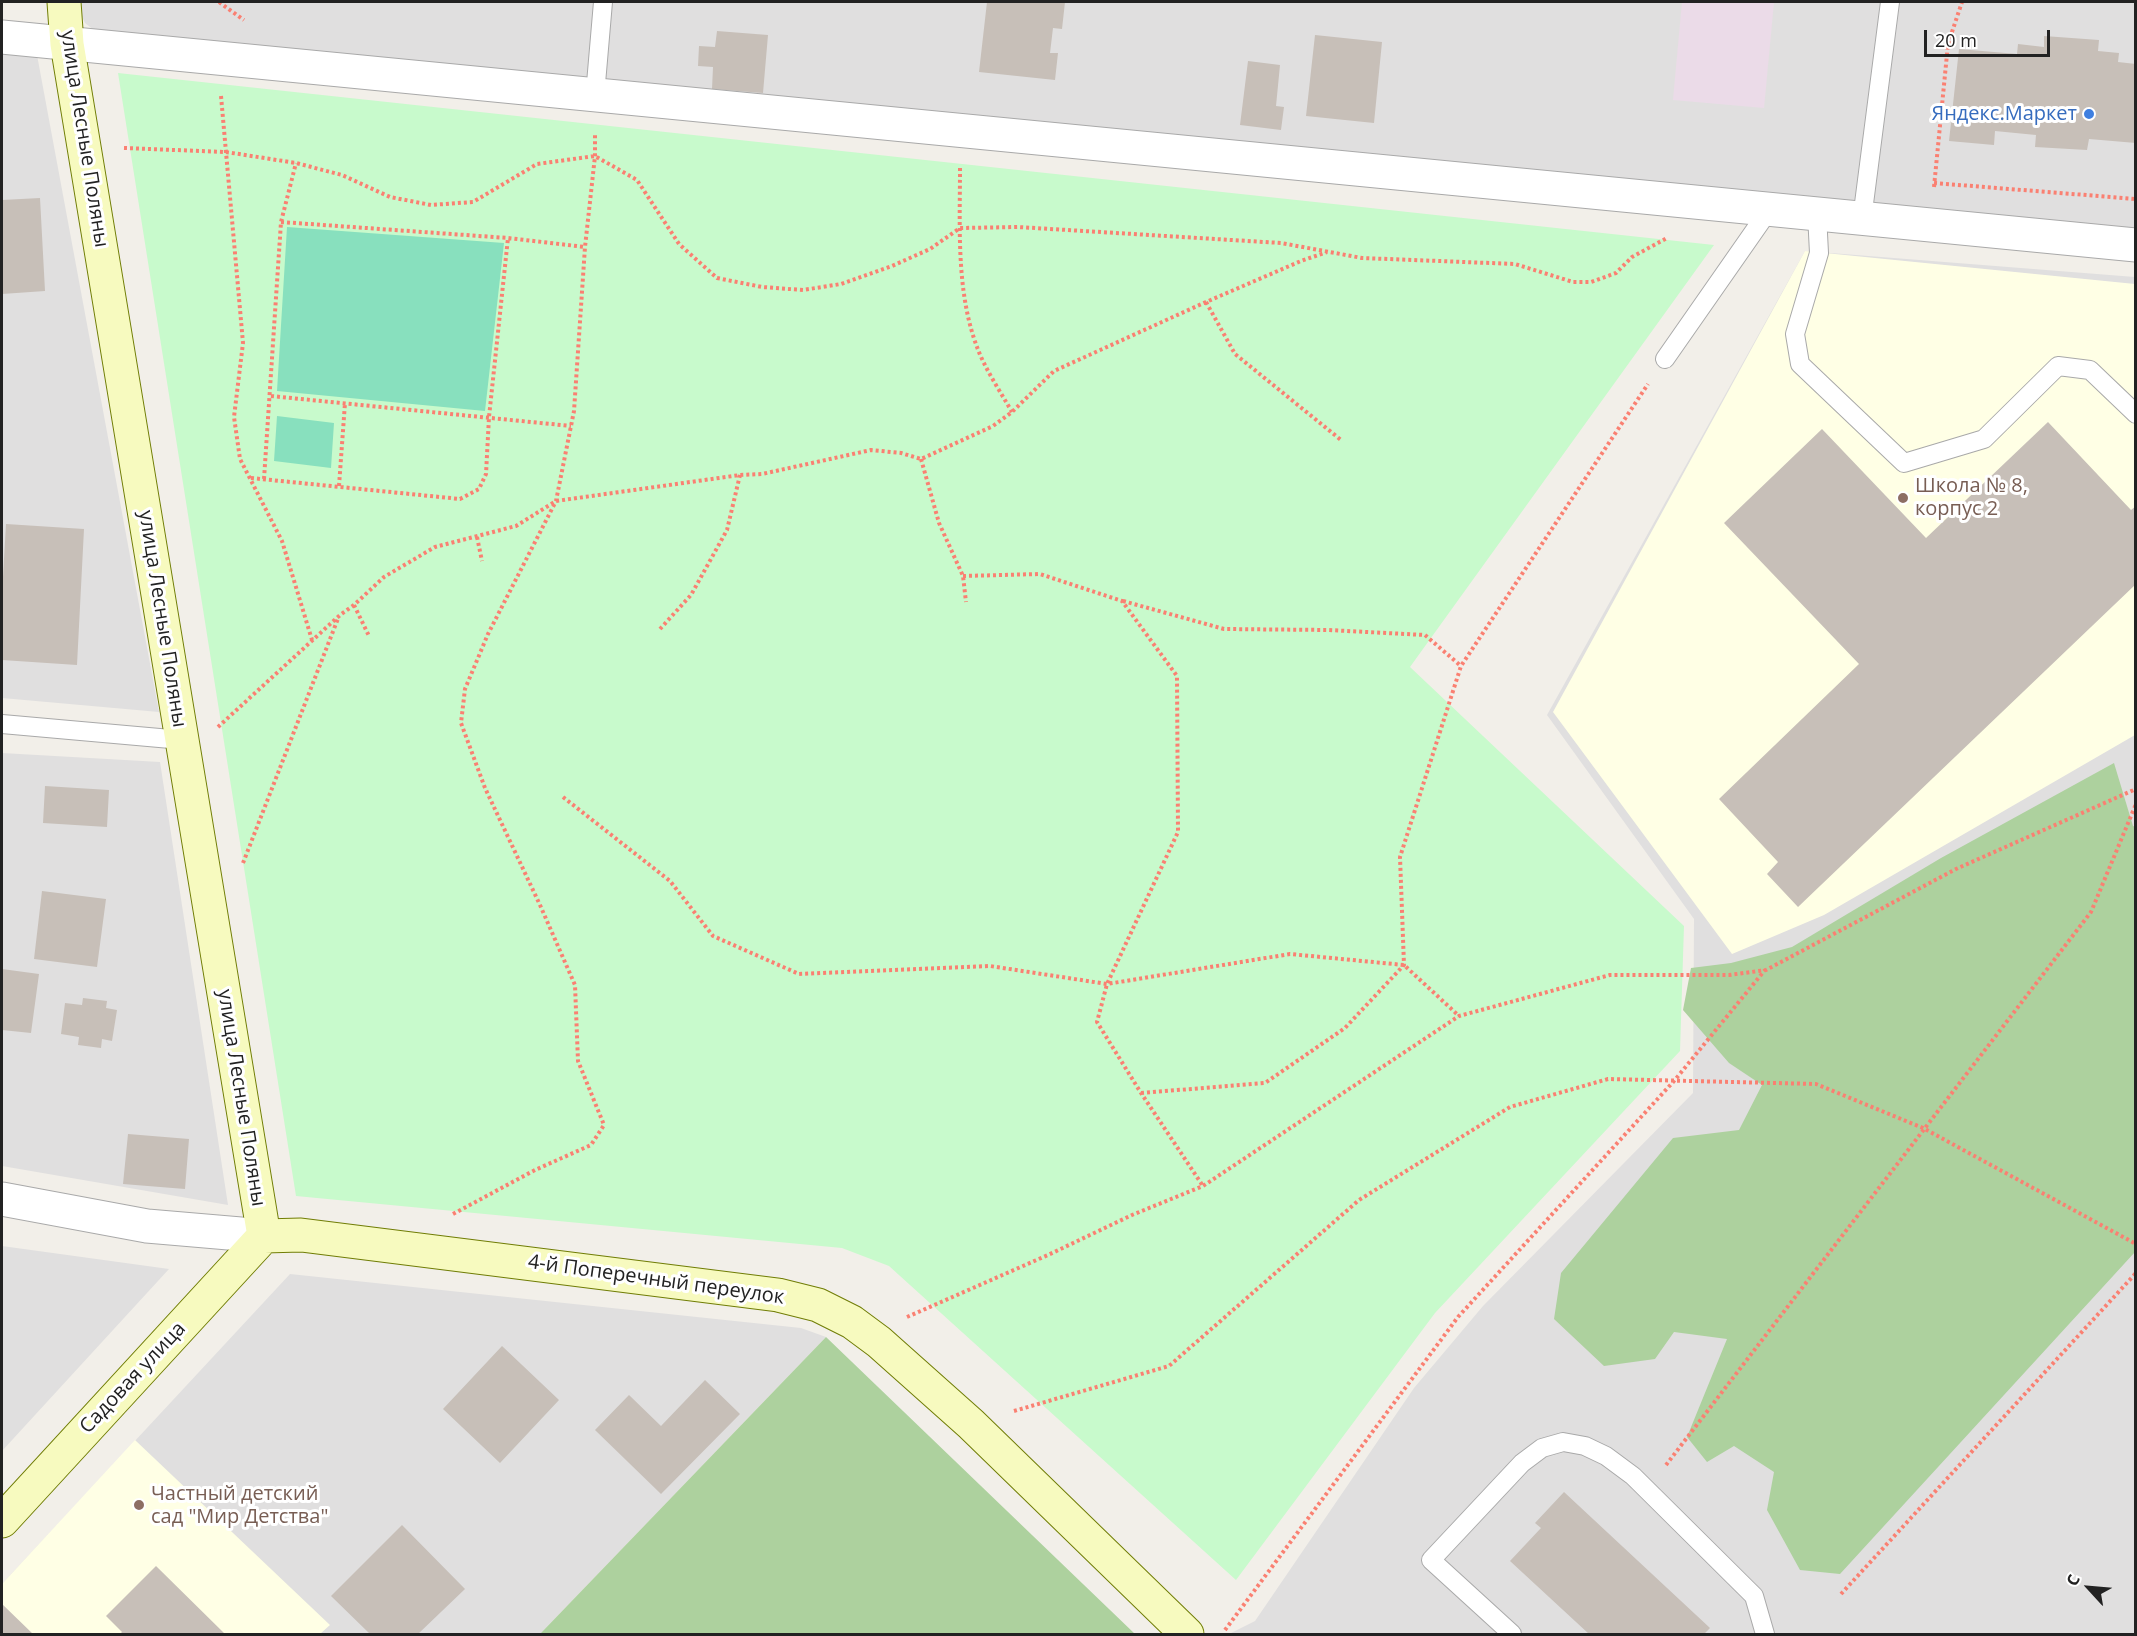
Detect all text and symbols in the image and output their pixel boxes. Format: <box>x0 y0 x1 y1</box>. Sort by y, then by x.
scale bar <box>1927 18 2053 56</box>
text: 20 m <box>1935 28 1977 52</box>
street label: улица Лесные Поляны <box>55 29 113 249</box>
place label: Яндекс.Маркет <box>1931 102 2077 126</box>
marker: Яндекс.Маркет <box>2082 107 2096 121</box>
place label: Школа № 8, корпус 2 <box>1915 474 2028 521</box>
marker: Школа № 8, корпус 2 <box>1896 491 1910 505</box>
street label: улица Лесные Поляны <box>133 509 191 729</box>
street label: улица Лесные Поляны <box>212 988 270 1208</box>
street label: 4-й Поперечный переулок <box>526 1250 786 1310</box>
street label: Садовая улица <box>75 1317 191 1439</box>
place label: Частный детский сад "Мир Детства" <box>151 1482 328 1529</box>
marker: Частный детский сад "Мир Детства" <box>132 1498 146 1512</box>
north arrow <box>2059 1558 2119 1618</box>
text: С <box>2061 1571 2085 1590</box>

